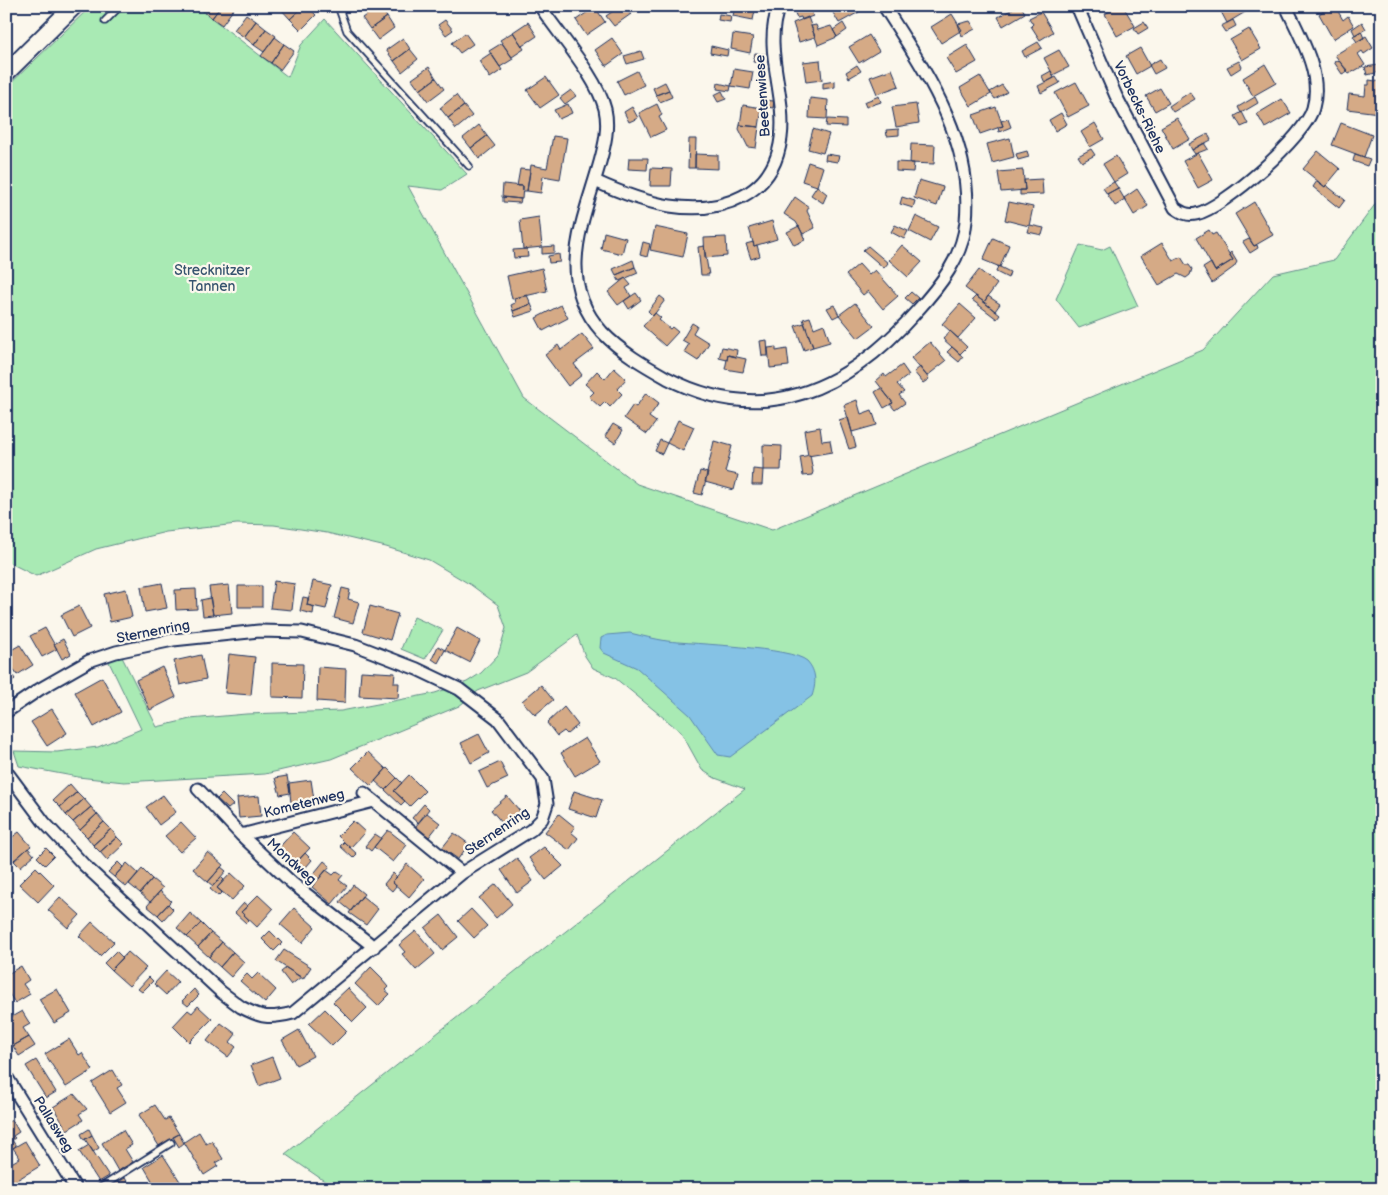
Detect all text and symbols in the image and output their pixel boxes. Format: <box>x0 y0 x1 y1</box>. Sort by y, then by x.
street label: Beetenwiese <box>751 54 774 138</box>
street label: Vorbecks-Riehe <box>1110 58 1169 156</box>
park label: Strecknitzer Tannen <box>174 262 251 295</box>
street label: Sternenring <box>115 616 191 647</box>
street label: Kometenweg <box>262 785 346 822</box>
street label: Sternenring <box>462 804 533 859</box>
street label: Mondweg <box>263 835 320 888</box>
street label: Pallasweg <box>30 1093 77 1155</box>

